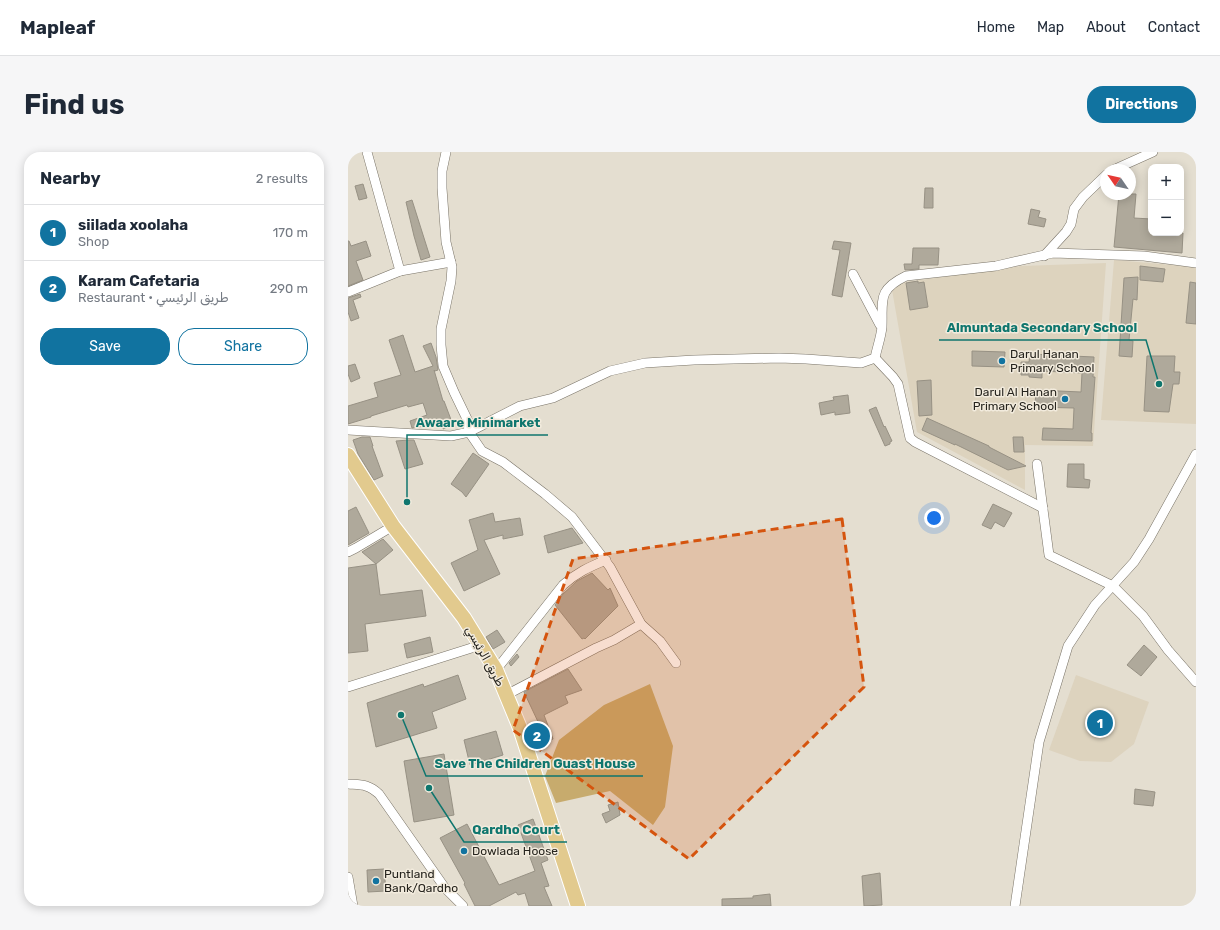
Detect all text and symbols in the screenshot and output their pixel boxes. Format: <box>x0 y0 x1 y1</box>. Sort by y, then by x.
text: Mapleaf <box>20 16 95 39</box>
text: Home <box>977 19 1015 36</box>
text: Map <box>1037 19 1064 36</box>
text: About <box>1086 19 1126 36</box>
text: Contact <box>1148 19 1200 36</box>
button: Directions <box>1087 86 1196 123</box>
text: Find us <box>24 88 124 121</box>
north arrow <box>1100 164 1136 200</box>
map controls <box>1148 164 1184 236</box>
button: + <box>1148 164 1184 200</box>
text: Nearby <box>40 168 101 188</box>
text: 2 results <box>256 171 308 186</box>
button: − <box>1148 200 1184 236</box>
text: siilada xoolaha <box>78 216 188 234</box>
text: 1 <box>50 225 56 240</box>
text: 170 m <box>273 225 308 240</box>
text: Shop <box>78 234 109 249</box>
text: Karam Cafetaria <box>78 272 200 290</box>
text: 2 <box>49 281 57 296</box>
text: 290 m <box>270 281 308 296</box>
text: Restaurant · طريق الرئيسي <box>78 290 229 305</box>
callout: Almuntada Secondary School <box>939 315 1146 340</box>
text: Almuntada Secondary School <box>947 320 1137 335</box>
button: Save <box>40 328 170 365</box>
button: Share <box>178 328 308 365</box>
place label: Darul Hanan Primary School <box>1010 347 1094 375</box>
marker: Darul Hanan Primary School <box>997 356 1007 366</box>
place label: Darul Al Hanan Primary School <box>973 385 1057 413</box>
marker: Darul Al Hanan Primary School <box>1060 394 1070 404</box>
callout: Awaare Minimarket <box>407 410 548 435</box>
text: Awaare Minimarket <box>416 415 540 430</box>
your location <box>924 508 944 528</box>
street label: طريق الرئيسي <box>461 623 507 690</box>
pin: 1 <box>1087 708 1113 738</box>
pin: 2 <box>524 721 550 751</box>
callout: Save The Children Guast House <box>426 751 643 776</box>
text: Save The Children Guast House <box>435 756 636 771</box>
callout: Qardho Court <box>464 817 567 842</box>
text: Qardho Court <box>472 822 560 837</box>
place label: Dowlada Hoose <box>472 844 558 858</box>
marker: Dowlada Hoose <box>459 846 469 856</box>
place label: Puntland Bank/Qardho <box>384 867 458 895</box>
marker: Puntland Bank/Qardho <box>371 876 381 886</box>

